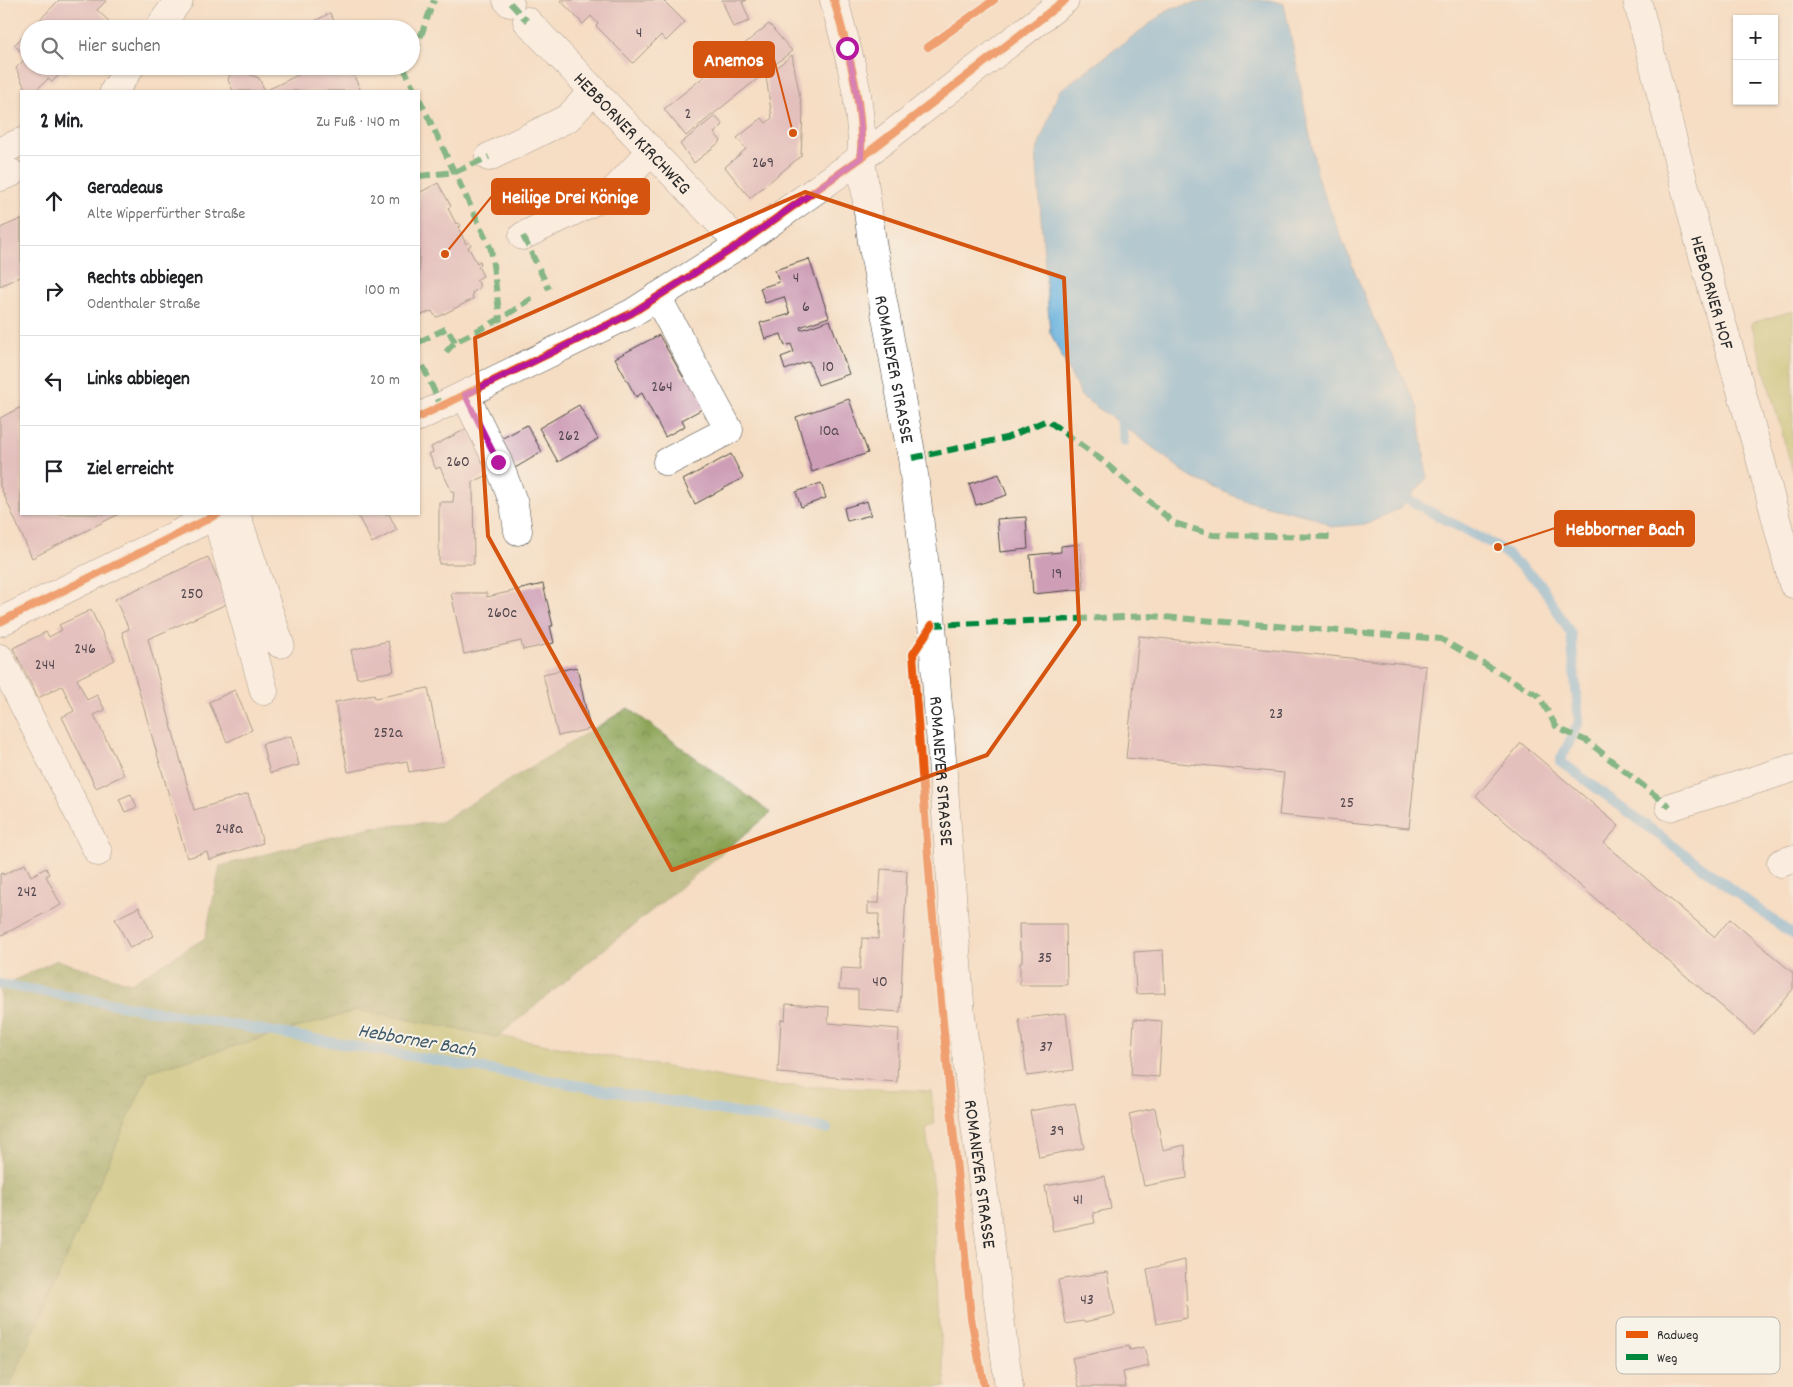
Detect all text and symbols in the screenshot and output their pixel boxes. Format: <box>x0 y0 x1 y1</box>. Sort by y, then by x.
map controls <box>1733 15 1778 105</box>
button: + <box>1733 15 1778 60</box>
search box <box>20 20 420 75</box>
house number: 4 <box>636 22 642 45</box>
icon: search <box>38 34 66 62</box>
text: Hier suchen <box>78 34 161 61</box>
route start <box>836 37 859 60</box>
callout: Anemos <box>694 42 774 77</box>
text: Anemos <box>704 48 764 76</box>
button: − <box>1733 60 1778 105</box>
street label: HEBBORNER KIRCHWEG <box>566 67 696 202</box>
house number: 2 <box>685 103 692 126</box>
text: 2 Min. <box>40 108 83 138</box>
text: Zu Fuß · 140 m <box>316 111 400 134</box>
house number: 269 <box>752 152 774 175</box>
text: Geradeaus <box>87 176 163 203</box>
callout: Heilige Drei Könige <box>492 179 649 214</box>
text: Heilige Drei Könige <box>502 185 639 213</box>
icon: ahead <box>40 187 68 215</box>
text: 20 m <box>370 189 400 212</box>
text: Alte Wipperfürther Straße <box>87 203 245 226</box>
street label: HEBBORNER HOF <box>1681 233 1739 354</box>
text: Rechts abbiegen <box>87 266 203 293</box>
house number: 4 <box>793 267 799 290</box>
icon: right <box>40 277 68 305</box>
text: 100 m <box>364 279 400 302</box>
text: Odenthaler Straße <box>87 293 200 316</box>
street label: ROMANEYER STRASSE <box>865 293 919 446</box>
house number: 6 <box>802 296 810 319</box>
house number: 10 <box>822 356 834 379</box>
icon: left <box>40 367 68 395</box>
text: Links abbiegen <box>87 367 190 394</box>
text: 20 m <box>370 369 400 392</box>
house number: 264 <box>651 376 673 399</box>
house number: 10a <box>819 420 839 443</box>
house number: 262 <box>558 425 580 448</box>
house number: 260 <box>446 451 470 474</box>
route end <box>487 451 510 474</box>
icon: arrive <box>40 457 68 485</box>
text: Ziel erreicht <box>87 457 174 484</box>
callout: Hebborner Bach <box>1555 511 1694 546</box>
text: Hebborner Bach <box>1566 517 1684 545</box>
house number: 19 <box>1052 563 1062 586</box>
house number: 250 <box>180 583 204 606</box>
house number: 260c <box>487 602 517 625</box>
house number: 246 <box>74 638 96 661</box>
house number: 244 <box>35 654 55 677</box>
street label: ROMANEYER STRASSE <box>920 695 958 847</box>
house number: 23 <box>1269 703 1283 726</box>
house number: 252a <box>374 722 403 745</box>
house number: 25 <box>1340 792 1354 815</box>
house number: 248a <box>215 818 243 841</box>
house number: 242 <box>17 881 37 904</box>
house number: 35 <box>1038 947 1052 970</box>
house number: 40 <box>872 971 888 994</box>
water label: Hebborner Bach <box>356 1018 478 1066</box>
house number: 37 <box>1039 1036 1053 1059</box>
street label: ROMANEYER STRASSE <box>955 1098 1001 1251</box>
house number: 39 <box>1050 1120 1064 1143</box>
house number: 41 <box>1073 1189 1083 1212</box>
house number: 43 <box>1080 1289 1094 1312</box>
legend <box>1616 1317 1780 1374</box>
text: Radweg <box>1657 1326 1698 1346</box>
text: Weg <box>1657 1349 1677 1369</box>

